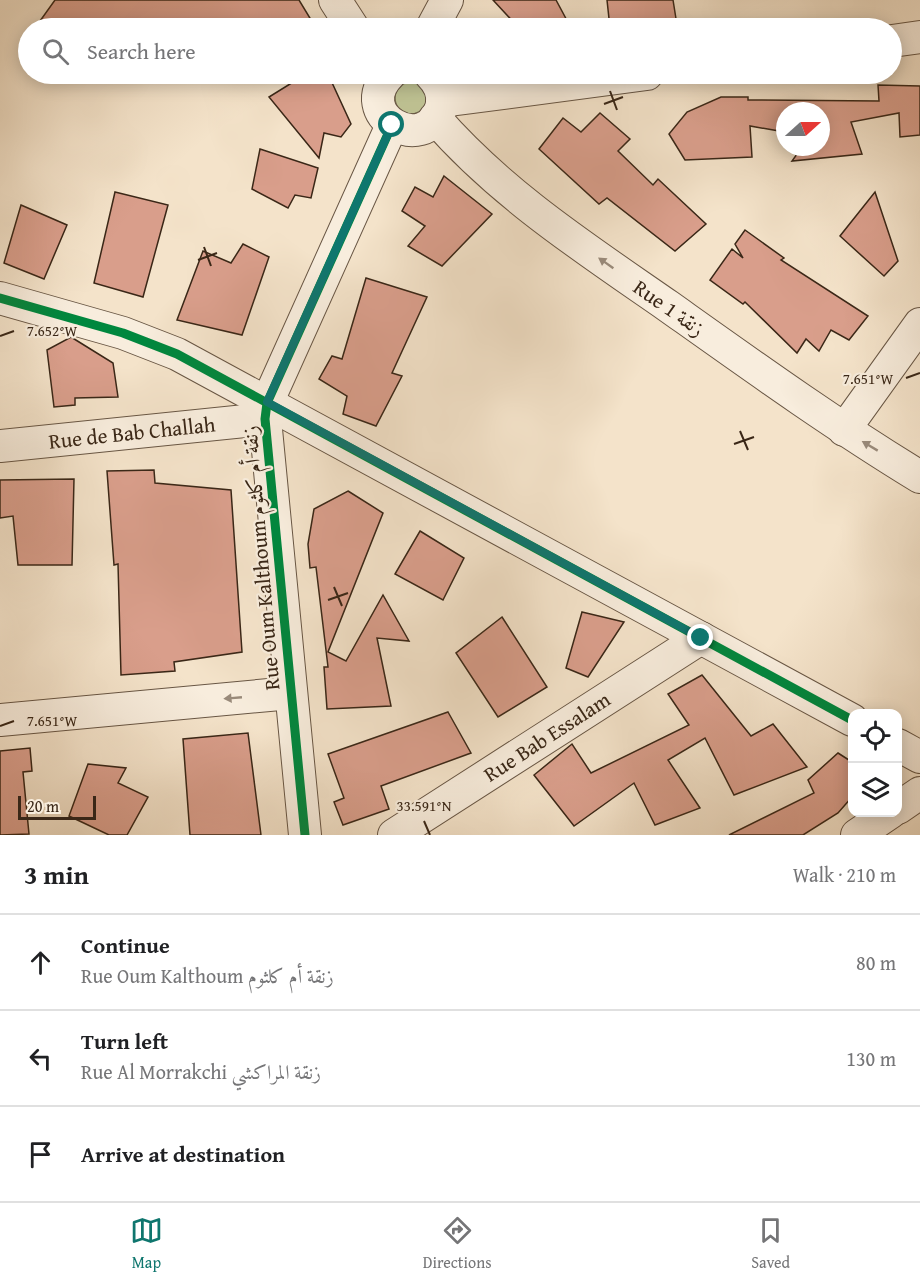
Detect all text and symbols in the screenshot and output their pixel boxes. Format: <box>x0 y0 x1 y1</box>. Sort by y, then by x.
search box <box>18 18 902 84</box>
icon: search <box>39 35 72 68</box>
text: Search here <box>87 35 196 67</box>
north arrow <box>776 102 830 156</box>
route start <box>378 111 404 137</box>
one-way arrow <box>599 257 615 269</box>
street label: Rue 1 زنقة <box>627 272 711 344</box>
text: 7.652°W <box>27 320 78 341</box>
text: 7.651°W <box>843 368 894 389</box>
street label: Rue de Bab Challah <box>47 408 217 457</box>
street label: Rue Oum Kalthoum زنقة أم كلثوم <box>234 424 290 692</box>
one-way arrow <box>862 441 878 452</box>
route end <box>687 624 713 650</box>
street label: Rue Bab Essalam <box>477 684 616 789</box>
one-way arrow <box>223 693 242 703</box>
map controls <box>848 709 902 817</box>
button: locate <box>848 709 902 763</box>
text: 7.651°W <box>27 710 78 731</box>
button: layers <box>848 763 902 817</box>
scale bar <box>18 793 96 820</box>
text: 20 m <box>27 794 59 818</box>
text: 33.591°N <box>397 795 452 816</box>
text: 3 min <box>24 855 89 894</box>
text: Walk · 210 m <box>793 860 896 889</box>
text: Continue <box>81 929 170 961</box>
icon: ahead <box>24 946 57 979</box>
text: 80 m <box>856 948 896 977</box>
text: Rue Oum Kalthoum زنقة أم كلثوم <box>81 961 334 990</box>
text: Turn left <box>81 1025 168 1057</box>
icon: left <box>24 1042 57 1075</box>
text: 130 m <box>846 1044 896 1073</box>
text: Rue Al Morrakchi زنقة المراكشي <box>81 1057 321 1086</box>
icon: arrive <box>24 1138 57 1171</box>
text: Arrive at destination <box>81 1138 285 1170</box>
tab: Map <box>130 1214 163 1274</box>
tab: Directions <box>423 1214 492 1274</box>
tab: Saved <box>751 1214 790 1274</box>

